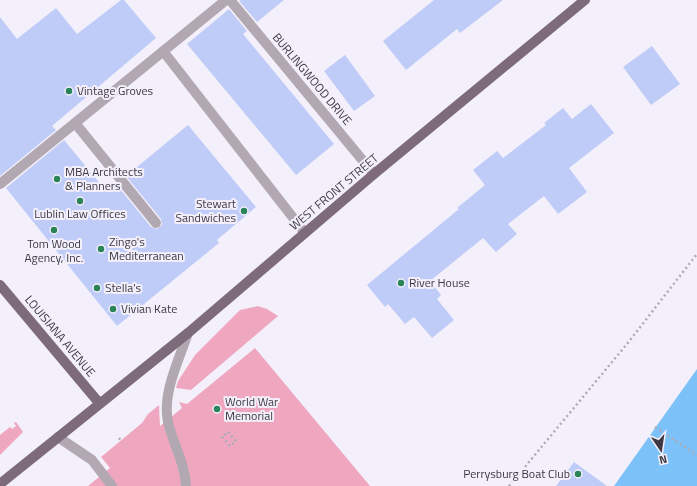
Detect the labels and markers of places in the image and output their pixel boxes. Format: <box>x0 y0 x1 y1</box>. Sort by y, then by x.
place label: Vintage Groves <box>77 81 153 100</box>
marker: Vintage Groves <box>64 86 74 96</box>
place label: MBA Architects & Planners <box>65 162 143 195</box>
marker: MBA Architects & Planners <box>52 174 62 184</box>
place label: Stewart Sandwiches <box>176 194 237 227</box>
marker: Lublin Law Offices <box>75 196 85 206</box>
place label: Lublin Law Offices <box>34 204 126 223</box>
marker: Stewart Sandwiches <box>239 206 249 216</box>
marker: Tom Wood Agency, Inc. <box>49 225 59 235</box>
place label: Zingo's Mediterranean <box>109 232 184 265</box>
place label: Tom Wood Agency, Inc. <box>25 234 83 267</box>
marker: Zingo's Mediterranean <box>96 244 106 254</box>
place label: River House <box>409 273 470 292</box>
place label: Stella's <box>105 278 142 297</box>
marker: River House <box>396 278 406 288</box>
marker: Stella's <box>92 283 102 293</box>
place label: Vivian Kate <box>121 299 177 318</box>
marker: Vivian Kate <box>108 304 118 314</box>
place label: World War Memorial <box>225 392 278 425</box>
marker: World War Memorial <box>212 404 222 414</box>
place label: Perrysburg Boat Club <box>463 464 570 483</box>
marker: Perrysburg Boat Club <box>573 469 583 479</box>

